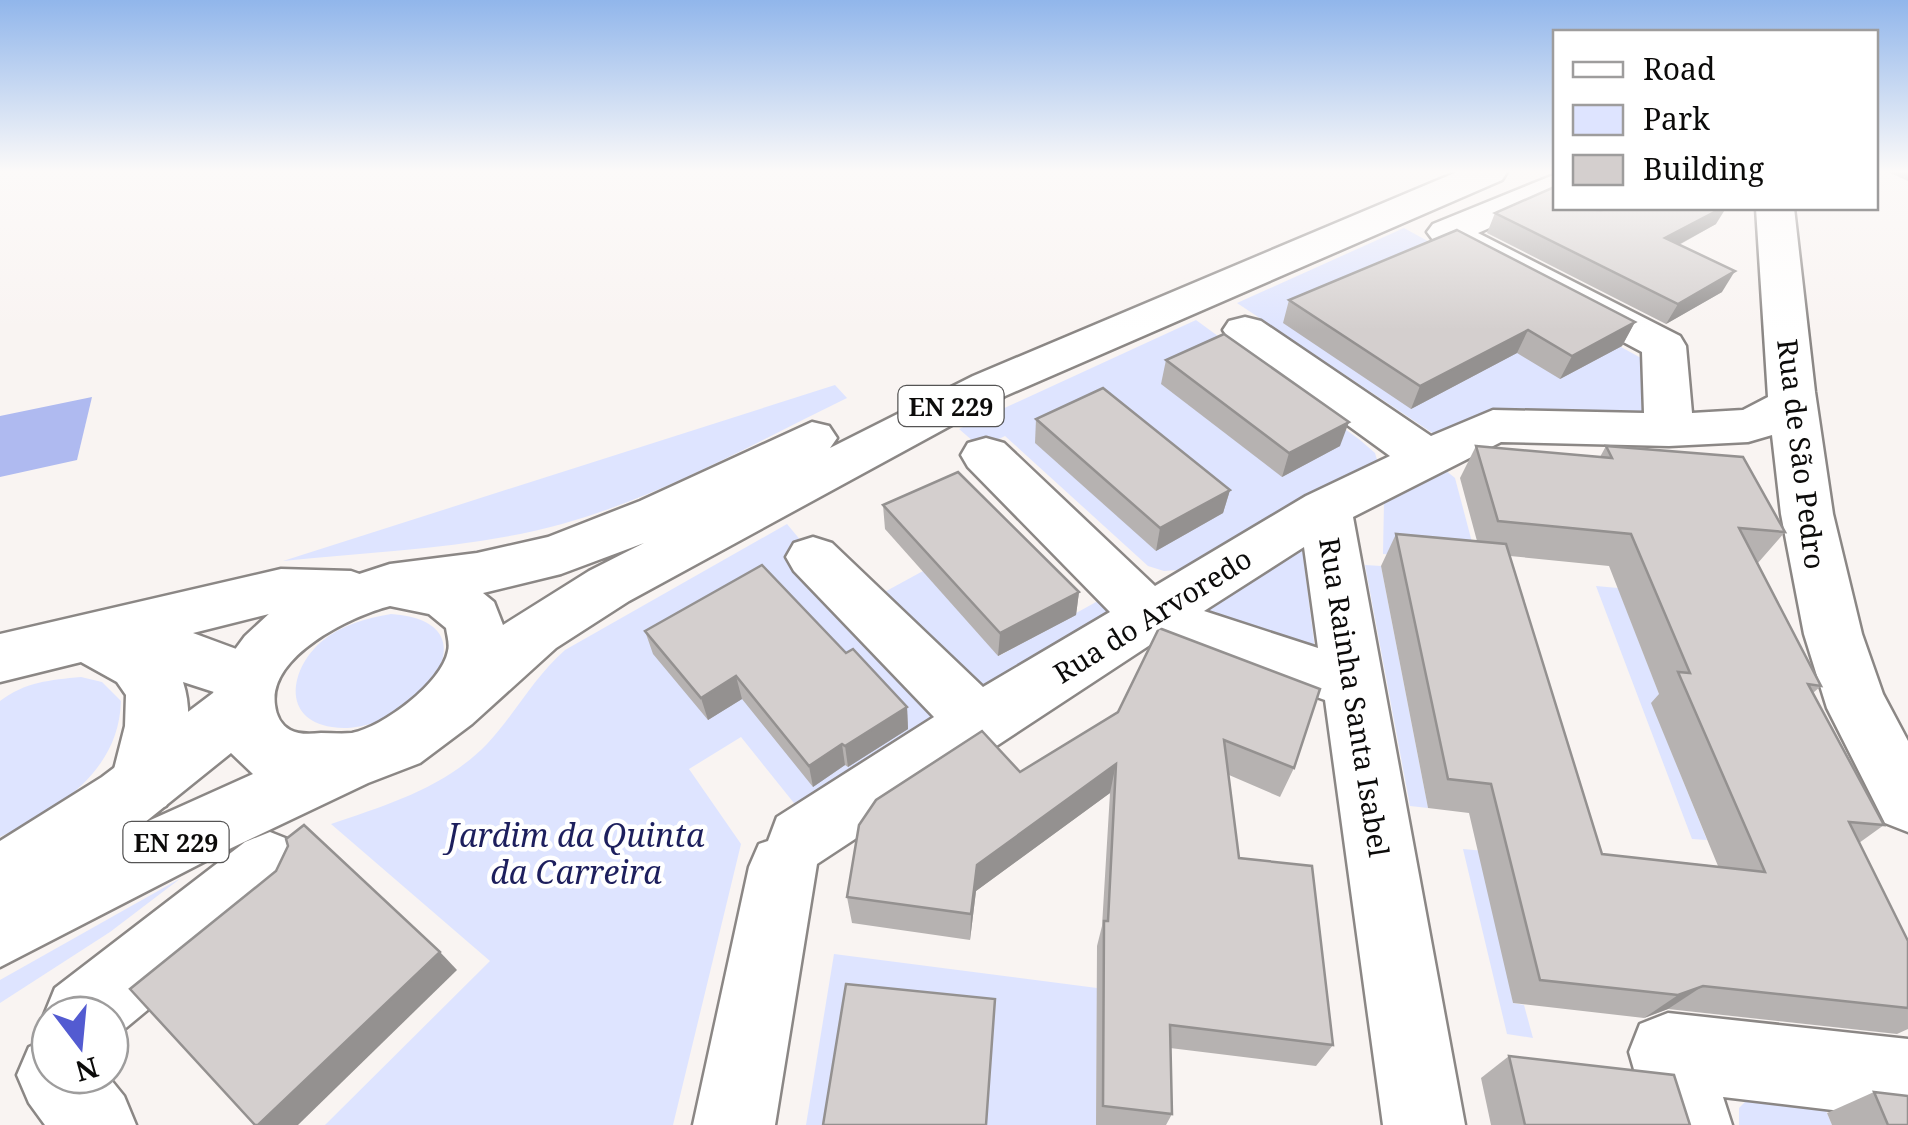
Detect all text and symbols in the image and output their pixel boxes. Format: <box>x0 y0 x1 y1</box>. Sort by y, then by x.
legend <box>1553 30 1878 210</box>
text: Road <box>1643 48 1715 89</box>
text: Park <box>1643 98 1710 139</box>
text: Building <box>1643 148 1764 189</box>
street label: Rua de São Pedro <box>1769 337 1835 571</box>
road number: EN 229 <box>898 386 1004 426</box>
street label: Rua Rainha Santa Isabel <box>1311 535 1399 860</box>
street label: Rua do Arvoredo <box>1046 539 1258 691</box>
park label: Jardim da Quinta da Carreira <box>442 813 705 893</box>
road number: EN 229 <box>124 822 228 862</box>
north arrow <box>30 995 130 1095</box>
text: N <box>71 1049 103 1091</box>

